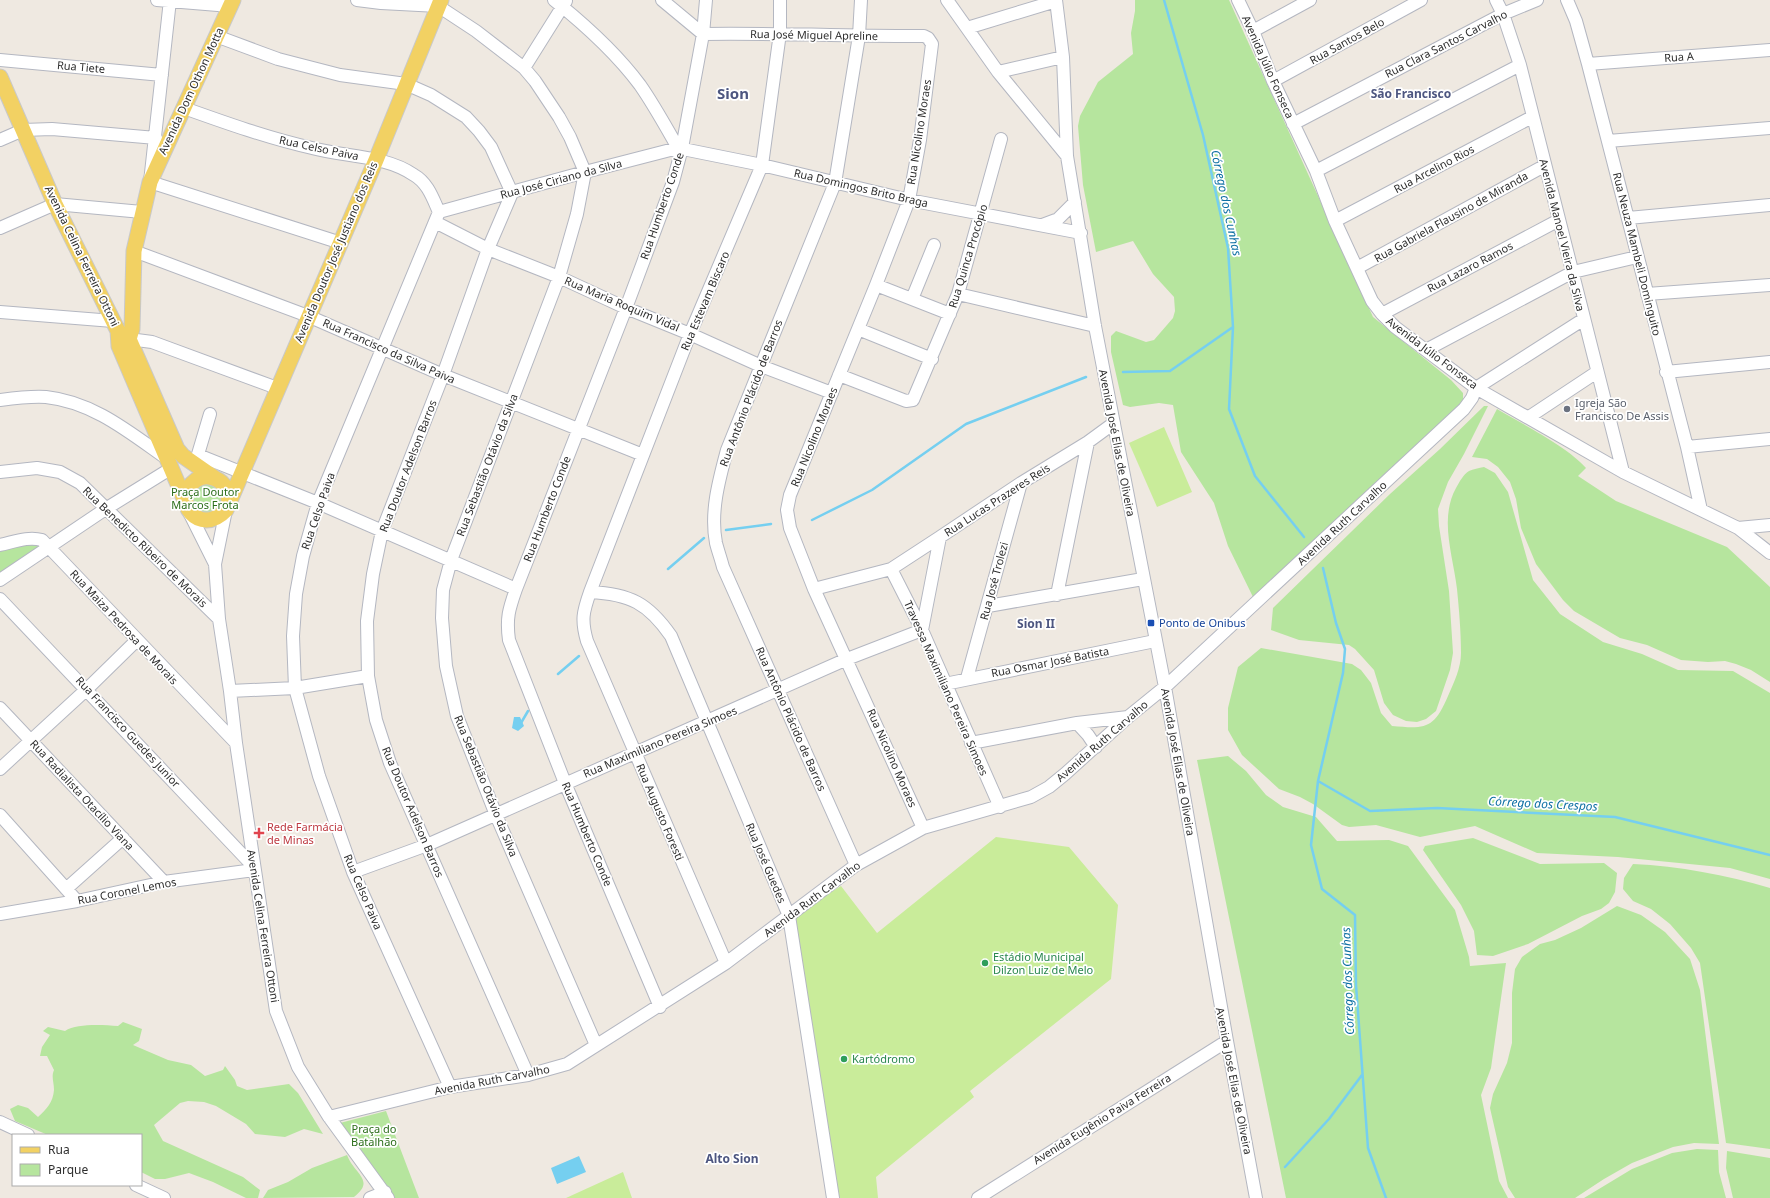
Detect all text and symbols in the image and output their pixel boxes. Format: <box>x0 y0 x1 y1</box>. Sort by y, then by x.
street label: Rua Clara Santos Carvalho <box>1382 6 1510 81</box>
street label: Avenida Júlio Fonseca <box>1239 13 1298 121</box>
street label: Rua Santos Belo <box>1307 14 1387 67</box>
street label: Avenida Dom Othon Motta <box>154 25 227 157</box>
street label: Rua José Miguel Apreline <box>750 26 878 43</box>
street label: Rua A <box>1664 48 1695 65</box>
street label: Rua Tiete <box>56 57 106 76</box>
street label: Rua Nicolino Moraes <box>903 78 934 186</box>
district label: Sion <box>717 83 749 103</box>
district label: São Francisco <box>1371 85 1451 102</box>
street label: Rua Celso Paiva <box>278 132 360 163</box>
street label: Rua Arcelino Rios <box>1391 141 1477 196</box>
water label: Córrego dos Cunhas <box>1207 148 1246 257</box>
street label: Rua Humberto Conde <box>636 150 687 261</box>
street label: Rua José Ciriano da Silva <box>498 155 623 202</box>
street label: Avenida Manoel Vieira da Silva <box>1536 157 1589 313</box>
street label: Avenida Doutor José Justiano dos Reis <box>291 159 381 344</box>
street label: Rua Domingos Brito Braga <box>792 165 930 210</box>
street label: Rua Gabriela Flausino de Miranda <box>1371 168 1530 265</box>
street label: Rua Neuza Mambeli Dominguito <box>1610 171 1665 337</box>
street label: Avenida Celina Ferreira Ottoni <box>42 183 123 329</box>
street label: Rua Quinca Procópio <box>945 202 991 310</box>
street label: Rua Lazaro Ramos <box>1424 238 1515 295</box>
street label: Rua Estevam Biscaro <box>677 248 732 353</box>
street label: Rua Maria Roquim Vidal <box>562 273 682 335</box>
street label: Avenida Júlio Fonseca <box>1383 313 1481 392</box>
street label: Rua Francisco da Silva Paiva <box>321 315 458 387</box>
street label: Rua Antônio Plácido de Barros <box>716 317 786 468</box>
street label: Avenida José Elias de Oliveira <box>1096 368 1139 518</box>
street label: Rua Nicolino Moraes <box>787 385 840 489</box>
street label: Rua Sebastião Otávio da Silva <box>452 391 521 538</box>
place label: Igreja São Francisco De Assis <box>1575 395 1669 423</box>
street label: Rua Doutor Adelson Barros <box>375 397 440 534</box>
marker: Igreja São Francisco De Assis <box>1562 404 1572 414</box>
street label: Rua Humberto Conde <box>519 454 574 564</box>
street label: Rua Lucas Prazeres Reis <box>941 460 1052 539</box>
street label: Rua Celso Paiva <box>297 470 338 552</box>
street label: Avenida Ruth Carvalho <box>1294 477 1390 568</box>
street label: Rua Benedicto Ribeiro de Morais <box>80 483 211 610</box>
park label: Praça Doutor Marcos Frota <box>171 484 240 512</box>
street label: Rua José Trolezi <box>976 540 1011 622</box>
street label: Rua Maiza Pedrosa de Morais <box>67 566 182 687</box>
street label: Travessa Maximiliano Pereira Simoes <box>901 598 992 778</box>
district label: Sion II <box>1017 615 1055 632</box>
place label: Ponto de Onibus <box>1159 615 1245 630</box>
marker: Ponto de Onibus <box>1146 618 1156 628</box>
street label: Rua Osmar José Batista <box>990 643 1110 680</box>
street label: Rua Antônio Plácido de Barros <box>753 644 830 793</box>
street label: Rua Francisco Guedes Junior <box>73 673 184 791</box>
street label: Avenida José Elias de Oliveira <box>1158 687 1199 837</box>
street label: Avenida Ruth Carvalho <box>1053 696 1151 785</box>
street label: Rua Maximiliano Pereira Simoes <box>581 702 739 781</box>
street label: Rua Nicolino Moraes <box>864 706 921 809</box>
street label: Rua Sebastião Otávio da Silva <box>451 713 522 859</box>
street label: Rua Radialista Otacílio Viana <box>27 736 138 853</box>
street label: Rua Doutor Adelson Barros <box>379 744 448 880</box>
street label: Rua Augusto Foresti <box>633 761 688 863</box>
street label: Rua Humberto Conde <box>559 779 616 888</box>
water label: Córrego dos Crespos <box>1488 792 1598 815</box>
place label: Rede Farmácia de Minas <box>267 819 343 847</box>
street label: Rua José Guedes <box>743 820 790 905</box>
marker: Rede Farmácia de Minas <box>254 828 264 838</box>
street label: Avenida Celina Ferreira Ottoni <box>244 848 283 1004</box>
street label: Rua Celso Paiva <box>341 852 386 932</box>
street label: Avenida Ruth Carvalho <box>760 857 863 940</box>
street label: Rua Coronel Lemos <box>76 874 177 907</box>
water label: Córrego dos Cunhas <box>1337 927 1358 1035</box>
place label: Estádio Municipal Dilzon Luiz de Melo <box>993 949 1093 977</box>
marker: Estádio Municipal Dilzon Luiz de Melo <box>980 958 990 968</box>
street label: Avenida José Elias de Oliveira <box>1213 1006 1256 1156</box>
place label: Kartódromo <box>852 1051 915 1066</box>
marker: Kartódromo <box>839 1054 849 1064</box>
street label: Avenida Ruth Carvalho <box>433 1061 551 1098</box>
street label: Avenida Eugênio Paiva Ferreira <box>1030 1070 1174 1167</box>
park label: Praça do Batalhão <box>351 1121 397 1149</box>
legend <box>12 1134 142 1186</box>
text: Rua <box>48 1141 70 1158</box>
district label: Alto Sion <box>705 1150 759 1167</box>
text: Parque <box>48 1161 89 1178</box>

